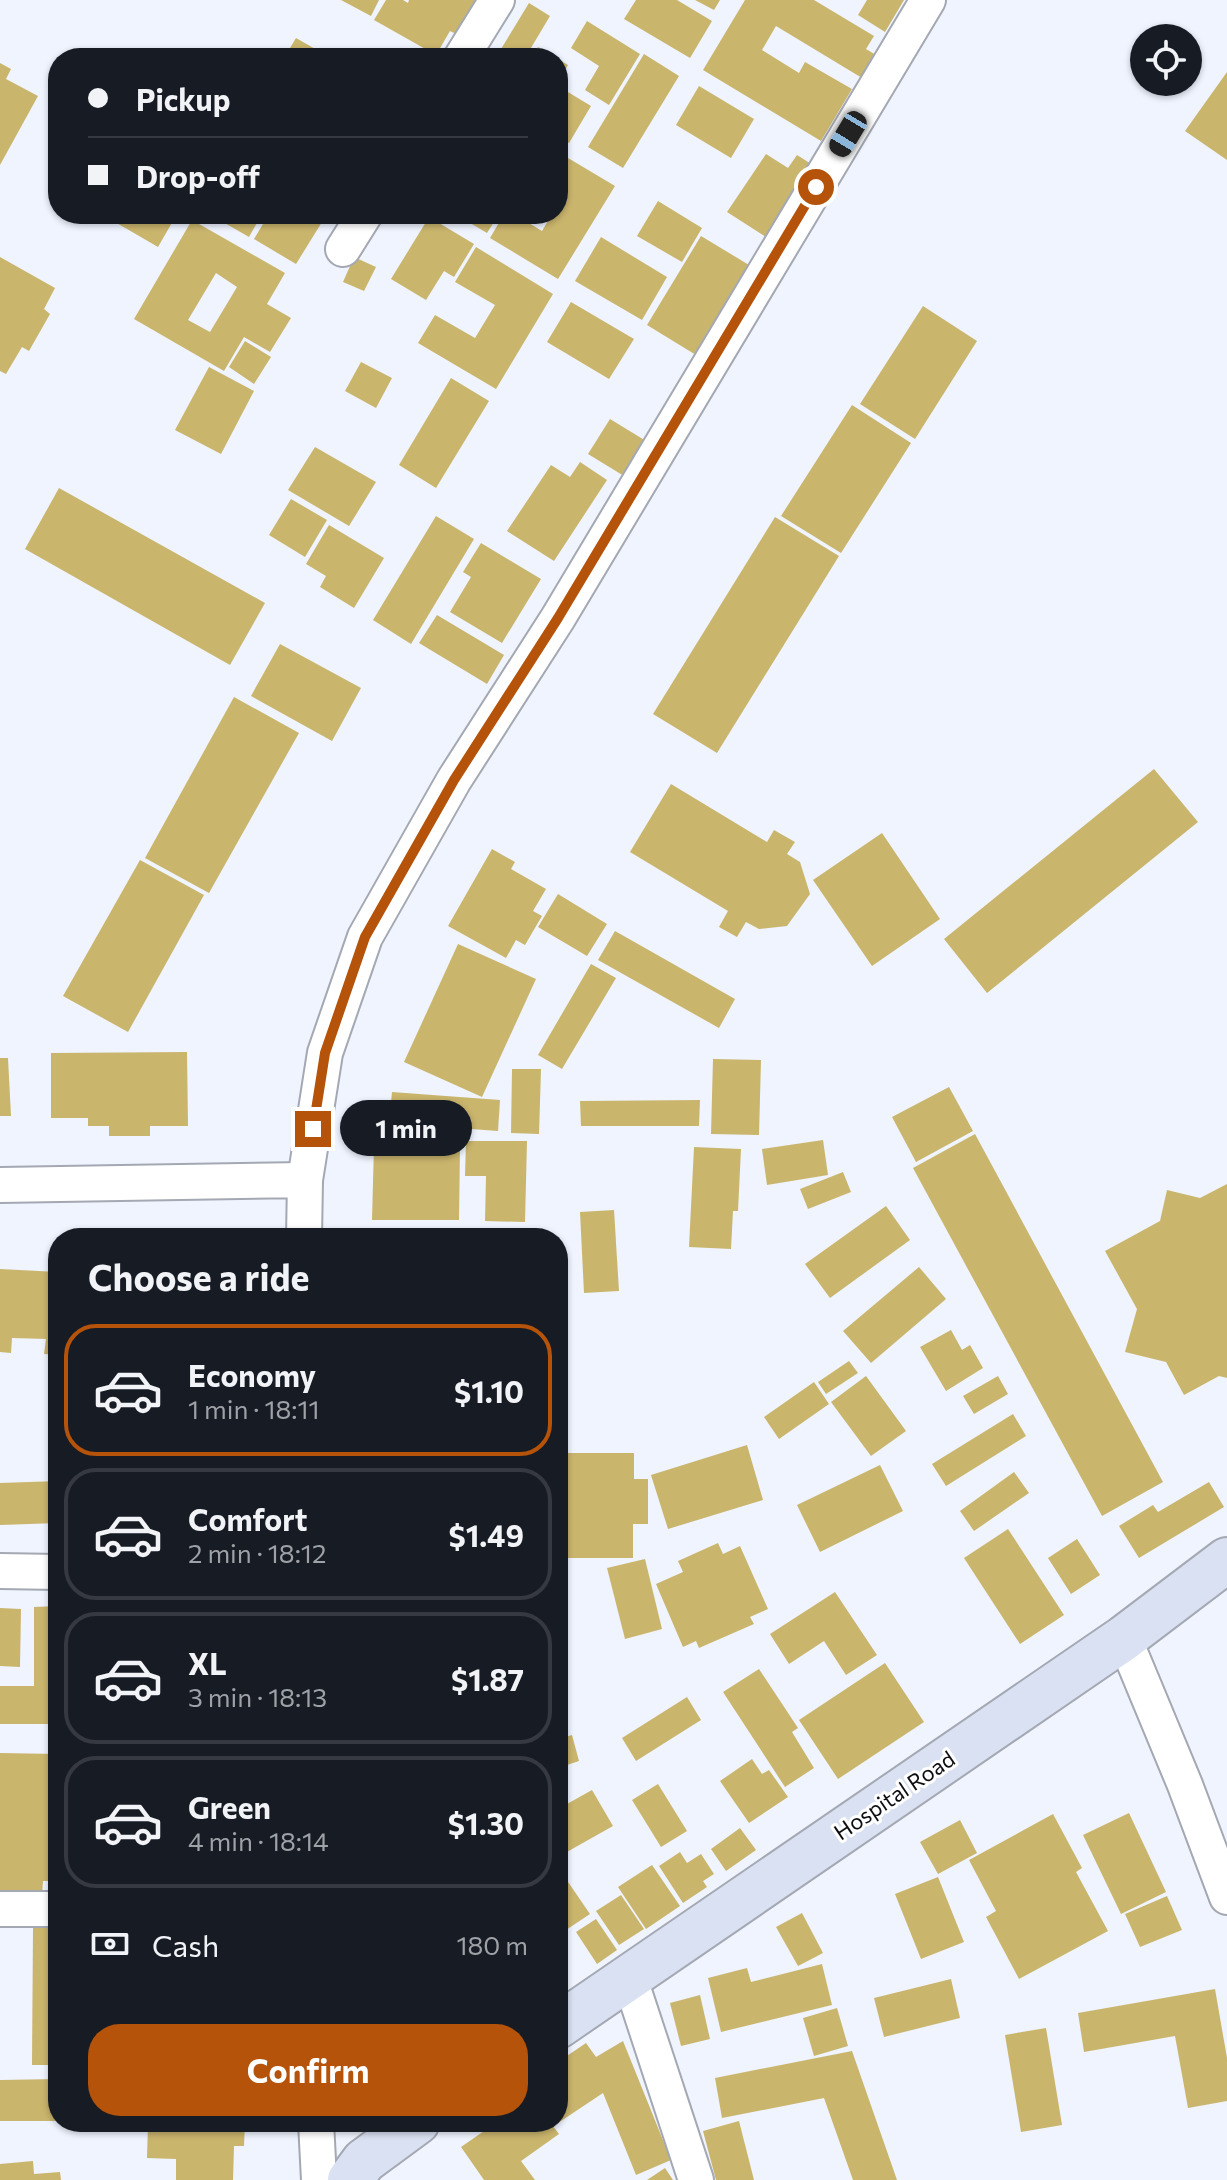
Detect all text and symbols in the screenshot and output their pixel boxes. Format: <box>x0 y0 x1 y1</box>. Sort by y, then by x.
map controls <box>1130 24 1202 96</box>
button: locate <box>1130 24 1202 96</box>
text: Pickup <box>136 80 230 117</box>
car <box>825 107 871 161</box>
text: Drop-off <box>136 157 260 194</box>
route start <box>798 169 834 205</box>
callout: 1 min <box>341 1101 473 1157</box>
route end <box>295 1111 331 1147</box>
text: 1 min <box>375 1112 437 1143</box>
text: Choose a ride <box>88 1254 309 1298</box>
icon: car <box>92 1354 164 1426</box>
text: Economy <box>188 1356 316 1393</box>
text: $1.10 <box>454 1372 524 1409</box>
text: 1 min · 18:11 <box>188 1393 320 1424</box>
icon: car <box>92 1498 164 1570</box>
text: Comfort <box>188 1500 307 1537</box>
text: $1.49 <box>449 1516 524 1553</box>
text: 2 min · 18:12 <box>188 1537 326 1568</box>
icon: car <box>92 1642 164 1714</box>
text: XL <box>188 1644 227 1681</box>
text: $1.87 <box>451 1660 524 1697</box>
text: 3 min · 18:13 <box>188 1681 327 1712</box>
street label: Hospital Road <box>829 1745 959 1845</box>
icon: car <box>92 1786 164 1858</box>
text: Green <box>188 1788 271 1825</box>
text: $1.30 <box>448 1804 524 1841</box>
text: 4 min · 18:14 <box>188 1825 329 1856</box>
icon: cash <box>88 1922 132 1966</box>
text: Cash <box>152 1926 219 1963</box>
text: 180 m <box>456 1929 528 1960</box>
button: Confirm <box>88 2024 528 2116</box>

